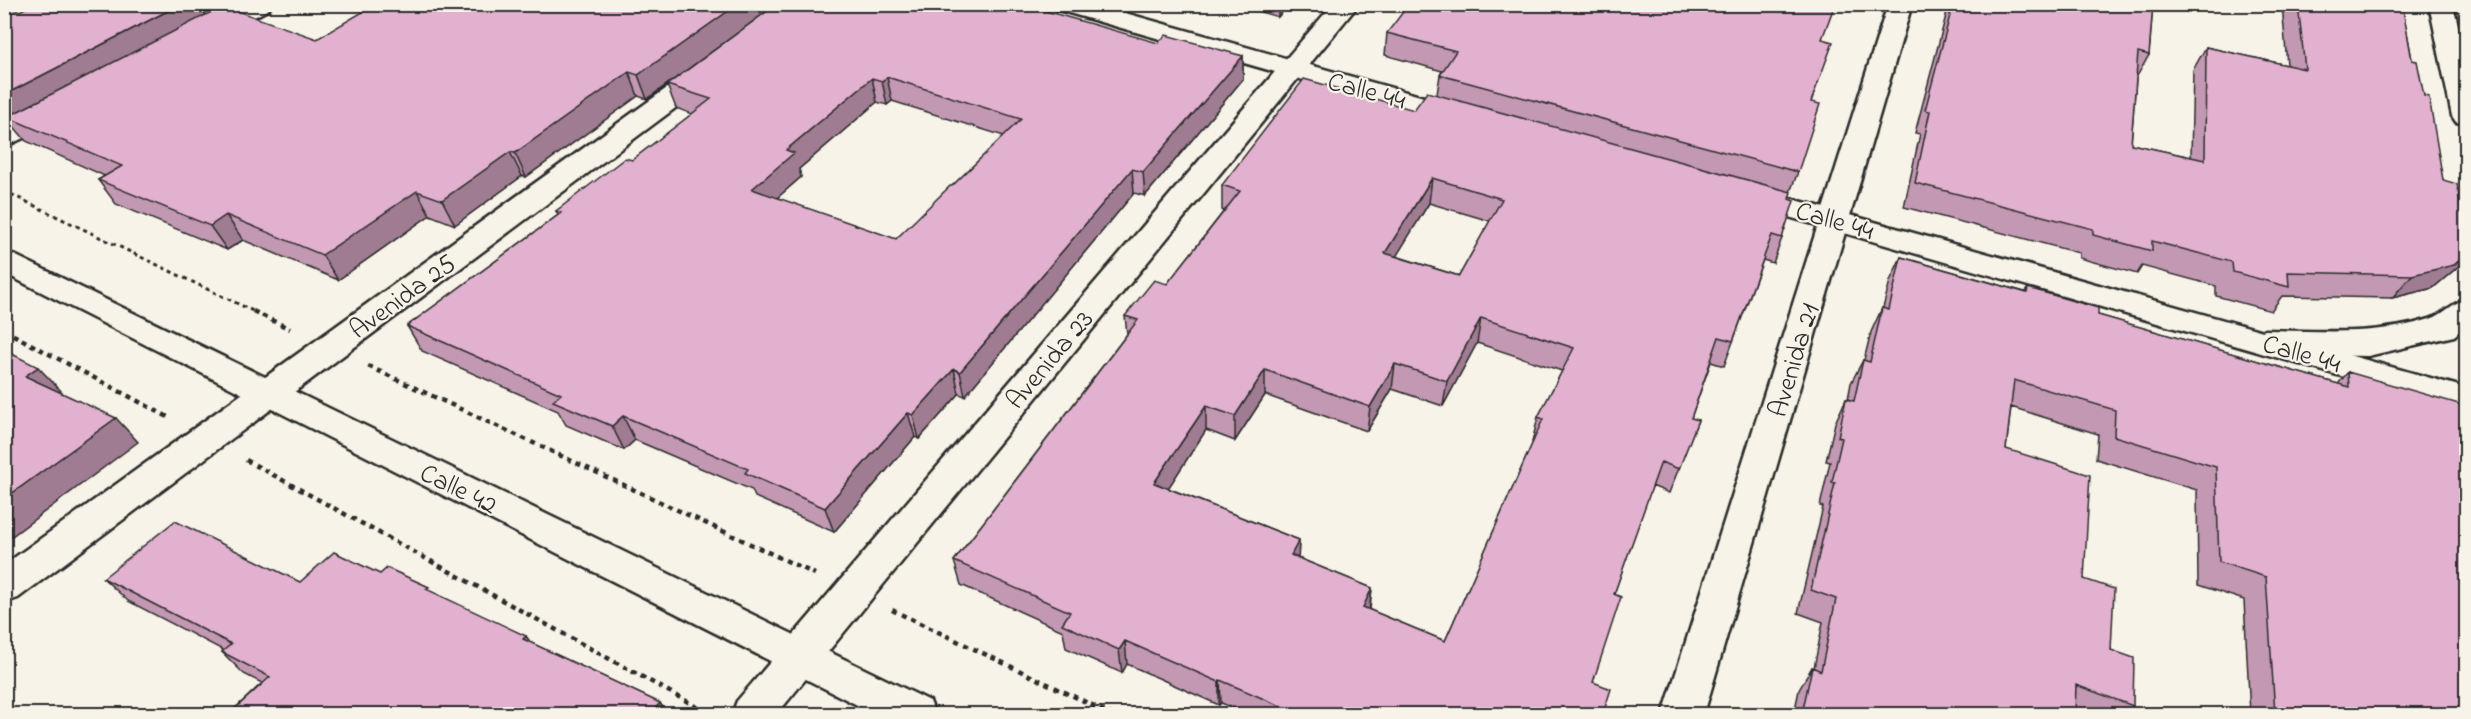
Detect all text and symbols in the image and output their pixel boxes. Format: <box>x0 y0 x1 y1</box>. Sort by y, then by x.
street label: Calle 44 <box>1323 63 1410 122</box>
street label: Calle 44 <box>1791 193 1878 252</box>
street label: Avenida 25 <box>342 246 465 350</box>
street label: Avenida 21 <box>1760 299 1831 422</box>
street label: Avenida 23 <box>998 302 1104 419</box>
street label: Calle 44 <box>2258 326 2345 385</box>
street label: Calle 42 <box>413 455 503 526</box>

